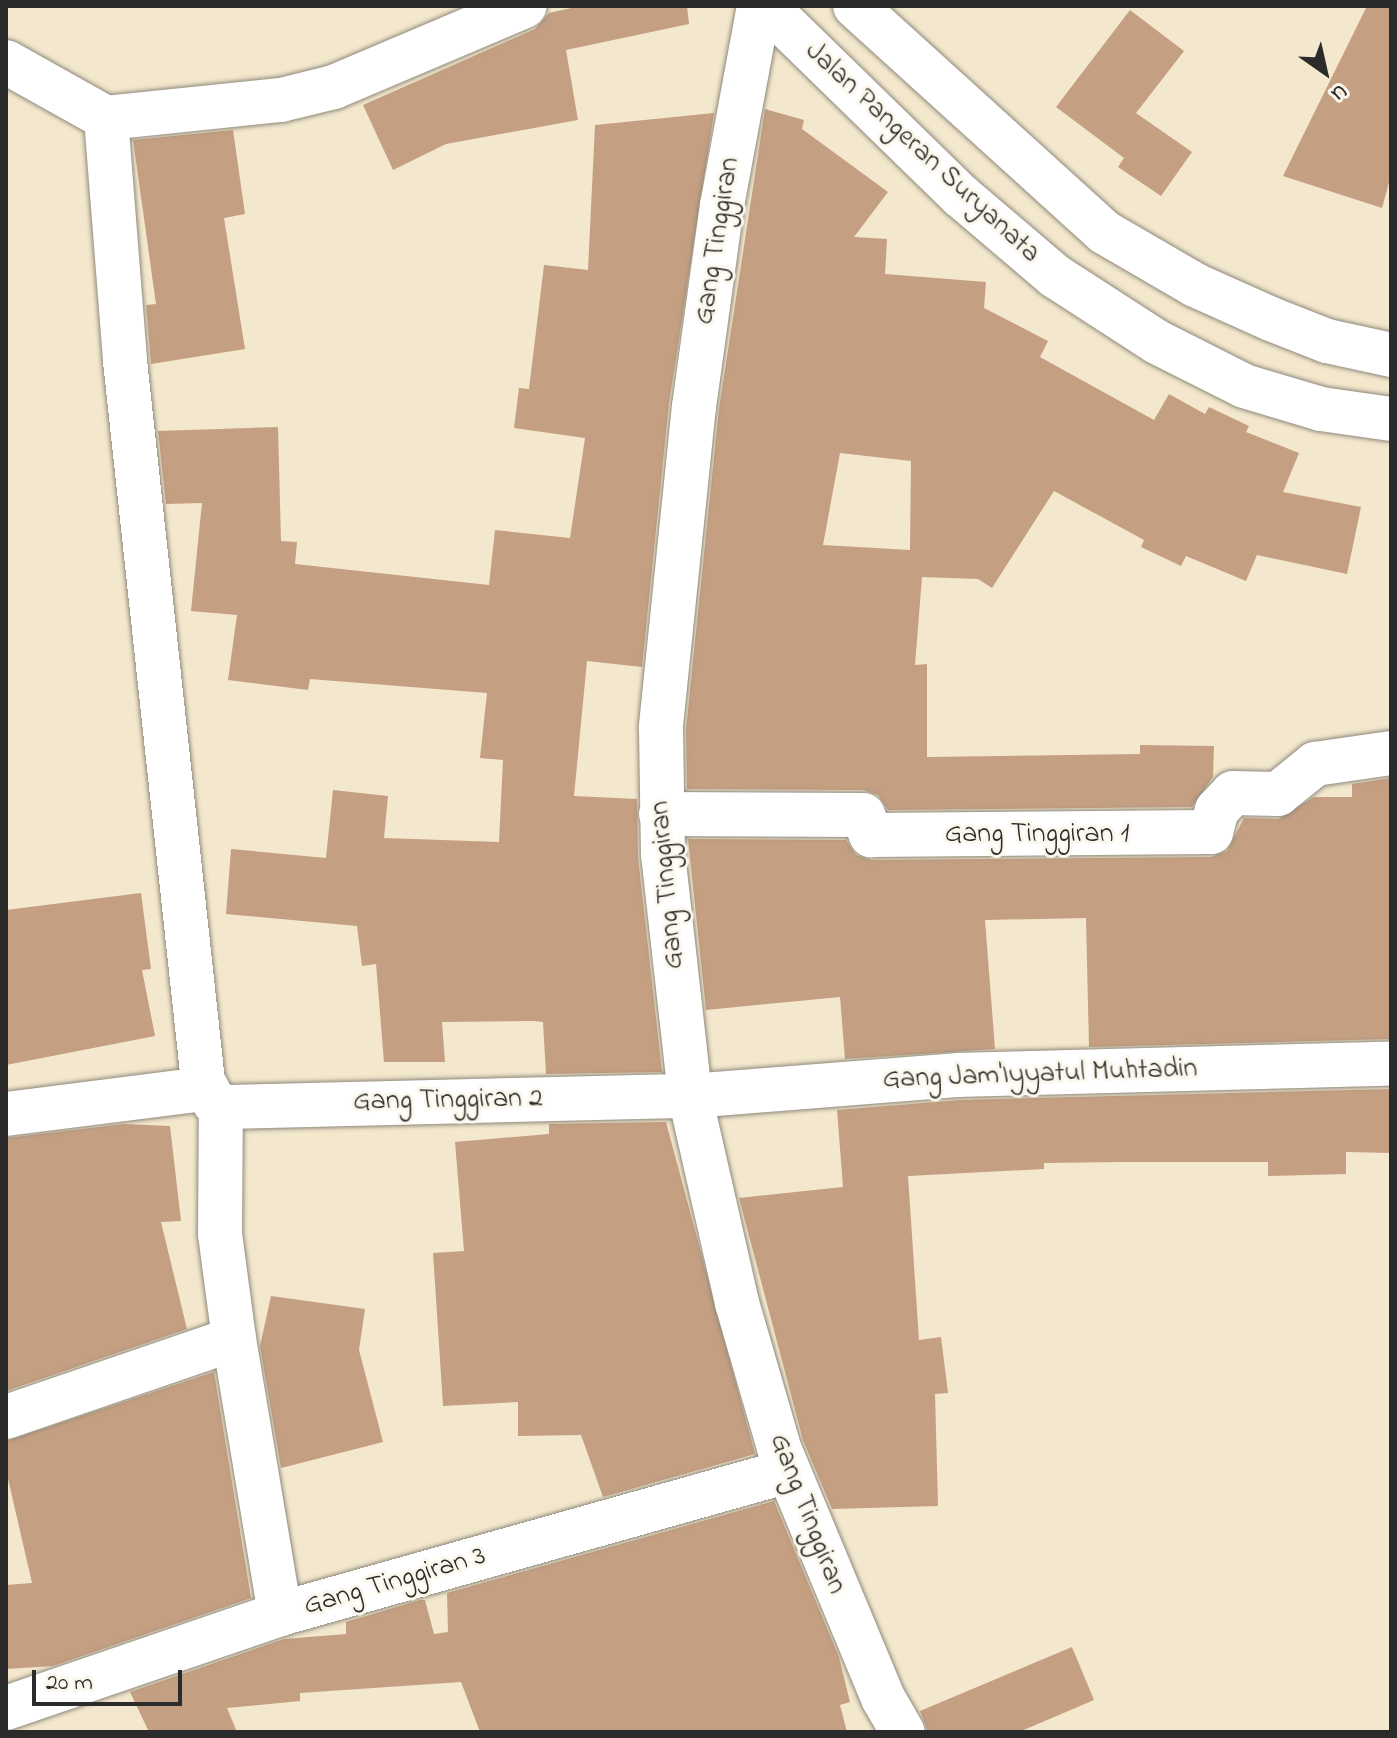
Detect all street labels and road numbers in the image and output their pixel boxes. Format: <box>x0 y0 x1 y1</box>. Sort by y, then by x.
street label: Jalan Pangeran Suryanata <box>797 35 1047 271</box>
street label: Gang Tinggiran <box>688 155 748 327</box>
street label: Gang Tinggiran <box>644 799 692 971</box>
street label: Gang Tinggiran 1 <box>945 818 1129 852</box>
street label: Gang Jam'Iyyatul Muhtadin <box>882 1053 1198 1097</box>
street label: Gang Tinggiran 2 <box>353 1083 543 1119</box>
street label: Gang Tinggiran <box>761 1429 853 1599</box>
street label: Gang Tinggiran 3 <box>300 1540 490 1624</box>

